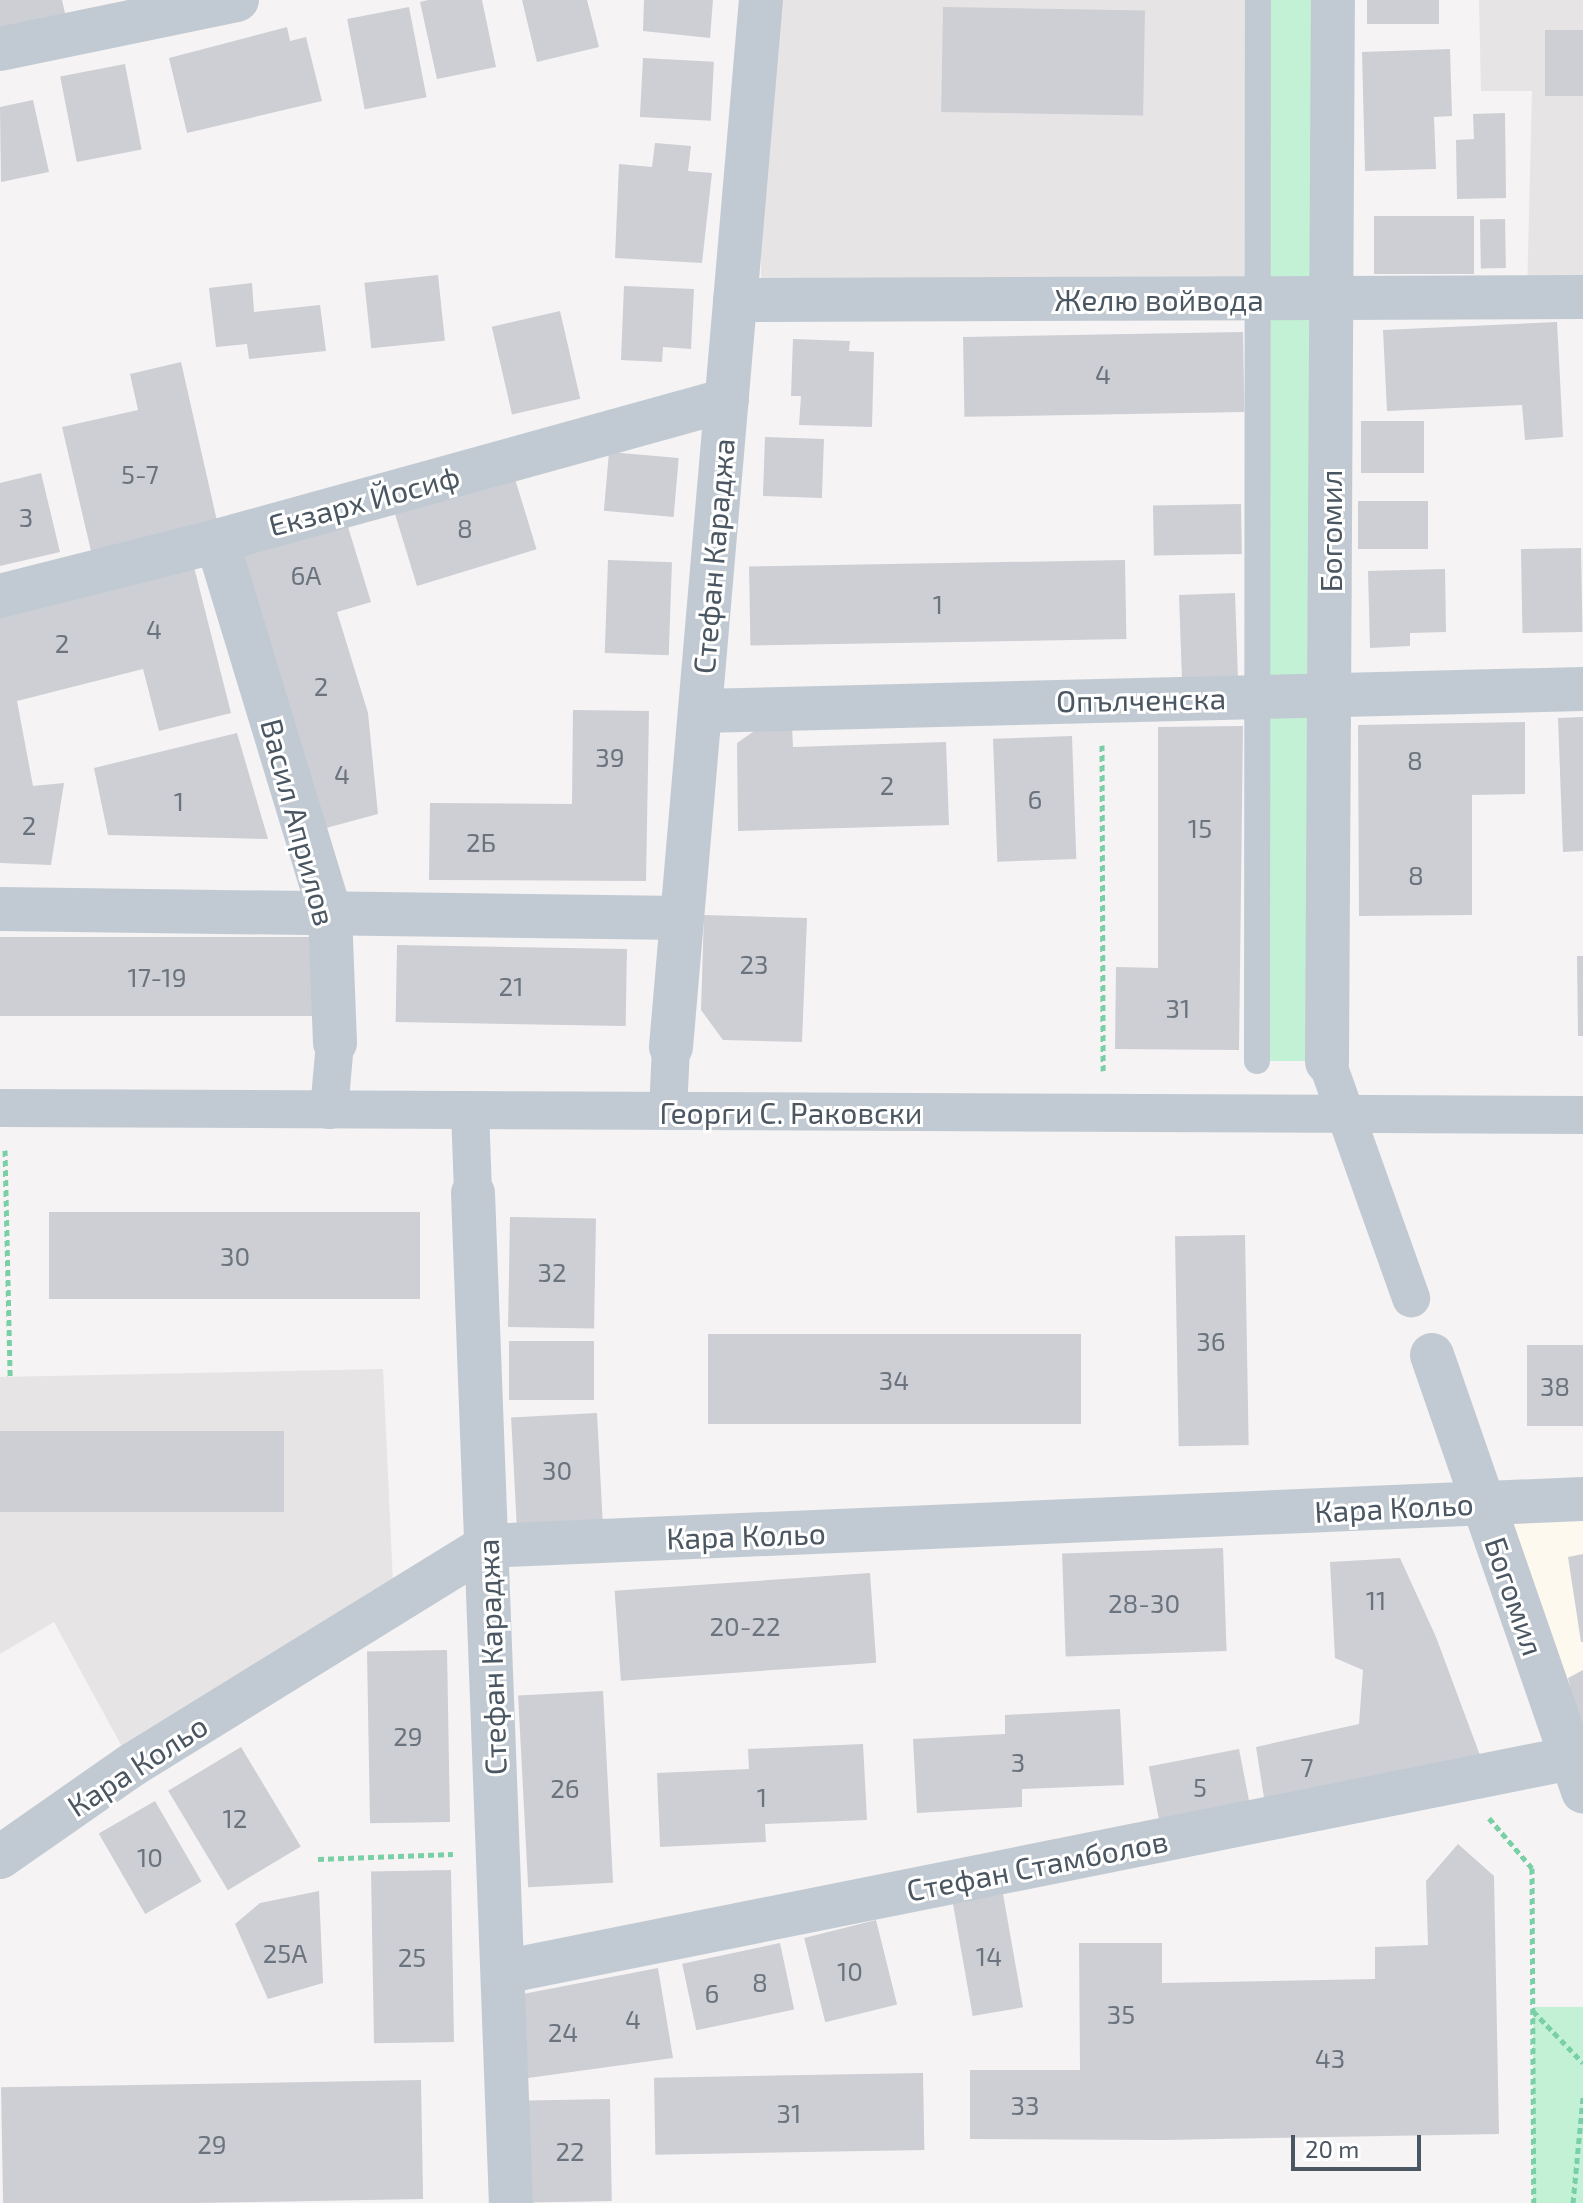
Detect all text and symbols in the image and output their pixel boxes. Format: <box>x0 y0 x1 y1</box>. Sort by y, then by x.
street label: Желю войвода <box>1054 281 1264 317</box>
house number: 4 <box>1095 358 1111 390</box>
street label: Стефан Караджа <box>685 437 741 675</box>
street label: Екзарх Йосиф <box>265 457 463 543</box>
house number: 5-7 <box>121 458 159 490</box>
street label: Богомил <box>1312 470 1348 592</box>
house number: 3 <box>19 501 33 533</box>
house number: 8 <box>457 512 473 544</box>
house number: 6A <box>290 559 322 591</box>
house number: 1 <box>933 588 943 620</box>
house number: 4 <box>146 613 162 645</box>
house number: 2 <box>55 627 69 659</box>
house number: 2 <box>314 670 328 702</box>
street label: Опълченска <box>1056 680 1226 718</box>
street label: Васил Априлов <box>254 715 344 929</box>
house number: 39 <box>595 741 625 773</box>
house number: 8 <box>1407 744 1423 776</box>
house number: 4 <box>334 758 350 790</box>
house number: 2 <box>880 769 894 801</box>
house number: 6 <box>1028 783 1042 815</box>
house number: 1 <box>174 785 184 817</box>
house number: 2 <box>22 809 36 841</box>
house number: 15 <box>1188 812 1212 844</box>
house number: 2Б <box>466 826 496 858</box>
house number: 8 <box>1408 859 1424 891</box>
house number: 23 <box>739 948 769 980</box>
house number: 17-19 <box>127 961 187 993</box>
house number: 21 <box>499 970 523 1002</box>
house number: 31 <box>1166 992 1190 1024</box>
street label: Георги С. Раковски <box>660 1094 922 1130</box>
house number: 30 <box>220 1240 250 1272</box>
house number: 32 <box>537 1256 567 1288</box>
house number: 36 <box>1196 1325 1226 1357</box>
house number: 34 <box>879 1364 909 1396</box>
house number: 38 <box>1540 1370 1570 1402</box>
house number: 30 <box>542 1454 572 1486</box>
street label: Кара Кольо <box>1313 1485 1475 1529</box>
street label: Кара Кольо <box>666 1514 826 1556</box>
street label: Богомил <box>1478 1532 1552 1660</box>
street label: Стефан Караджа <box>469 1538 513 1776</box>
house number: 11 <box>1366 1584 1386 1616</box>
house number: 28-30 <box>1108 1587 1180 1619</box>
house number: 20-22 <box>709 1610 781 1642</box>
street label: Кара Кольо <box>60 1706 214 1824</box>
house number: 29 <box>393 1720 423 1752</box>
house number: 3 <box>1011 1746 1025 1778</box>
house number: 7 <box>1300 1751 1314 1783</box>
house number: 5 <box>1193 1771 1207 1803</box>
house number: 26 <box>550 1772 580 1804</box>
house number: 1 <box>757 1781 767 1813</box>
house number: 12 <box>223 1802 247 1834</box>
street label: Стефан Стамболов <box>903 1822 1171 1908</box>
house number: 10 <box>137 1841 163 1873</box>
house number: 25A <box>263 1937 307 1969</box>
house number: 14 <box>976 1940 1002 1972</box>
house number: 25 <box>398 1941 426 1973</box>
house number: 10 <box>837 1955 863 1987</box>
house number: 8 <box>752 1966 768 1998</box>
house number: 6 <box>705 1977 719 2009</box>
house number: 35 <box>1107 1998 1135 2030</box>
house number: 4 <box>625 2003 641 2035</box>
house number: 24 <box>548 2016 578 2048</box>
house number: 43 <box>1315 2042 1345 2074</box>
house number: 33 <box>1011 2089 1039 2121</box>
house number: 31 <box>777 2097 801 2129</box>
scale bar <box>1295 2119 1425 2169</box>
house number: 29 <box>197 2128 227 2160</box>
text: 20 m <box>1305 2134 1359 2163</box>
house number: 22 <box>555 2135 585 2167</box>

